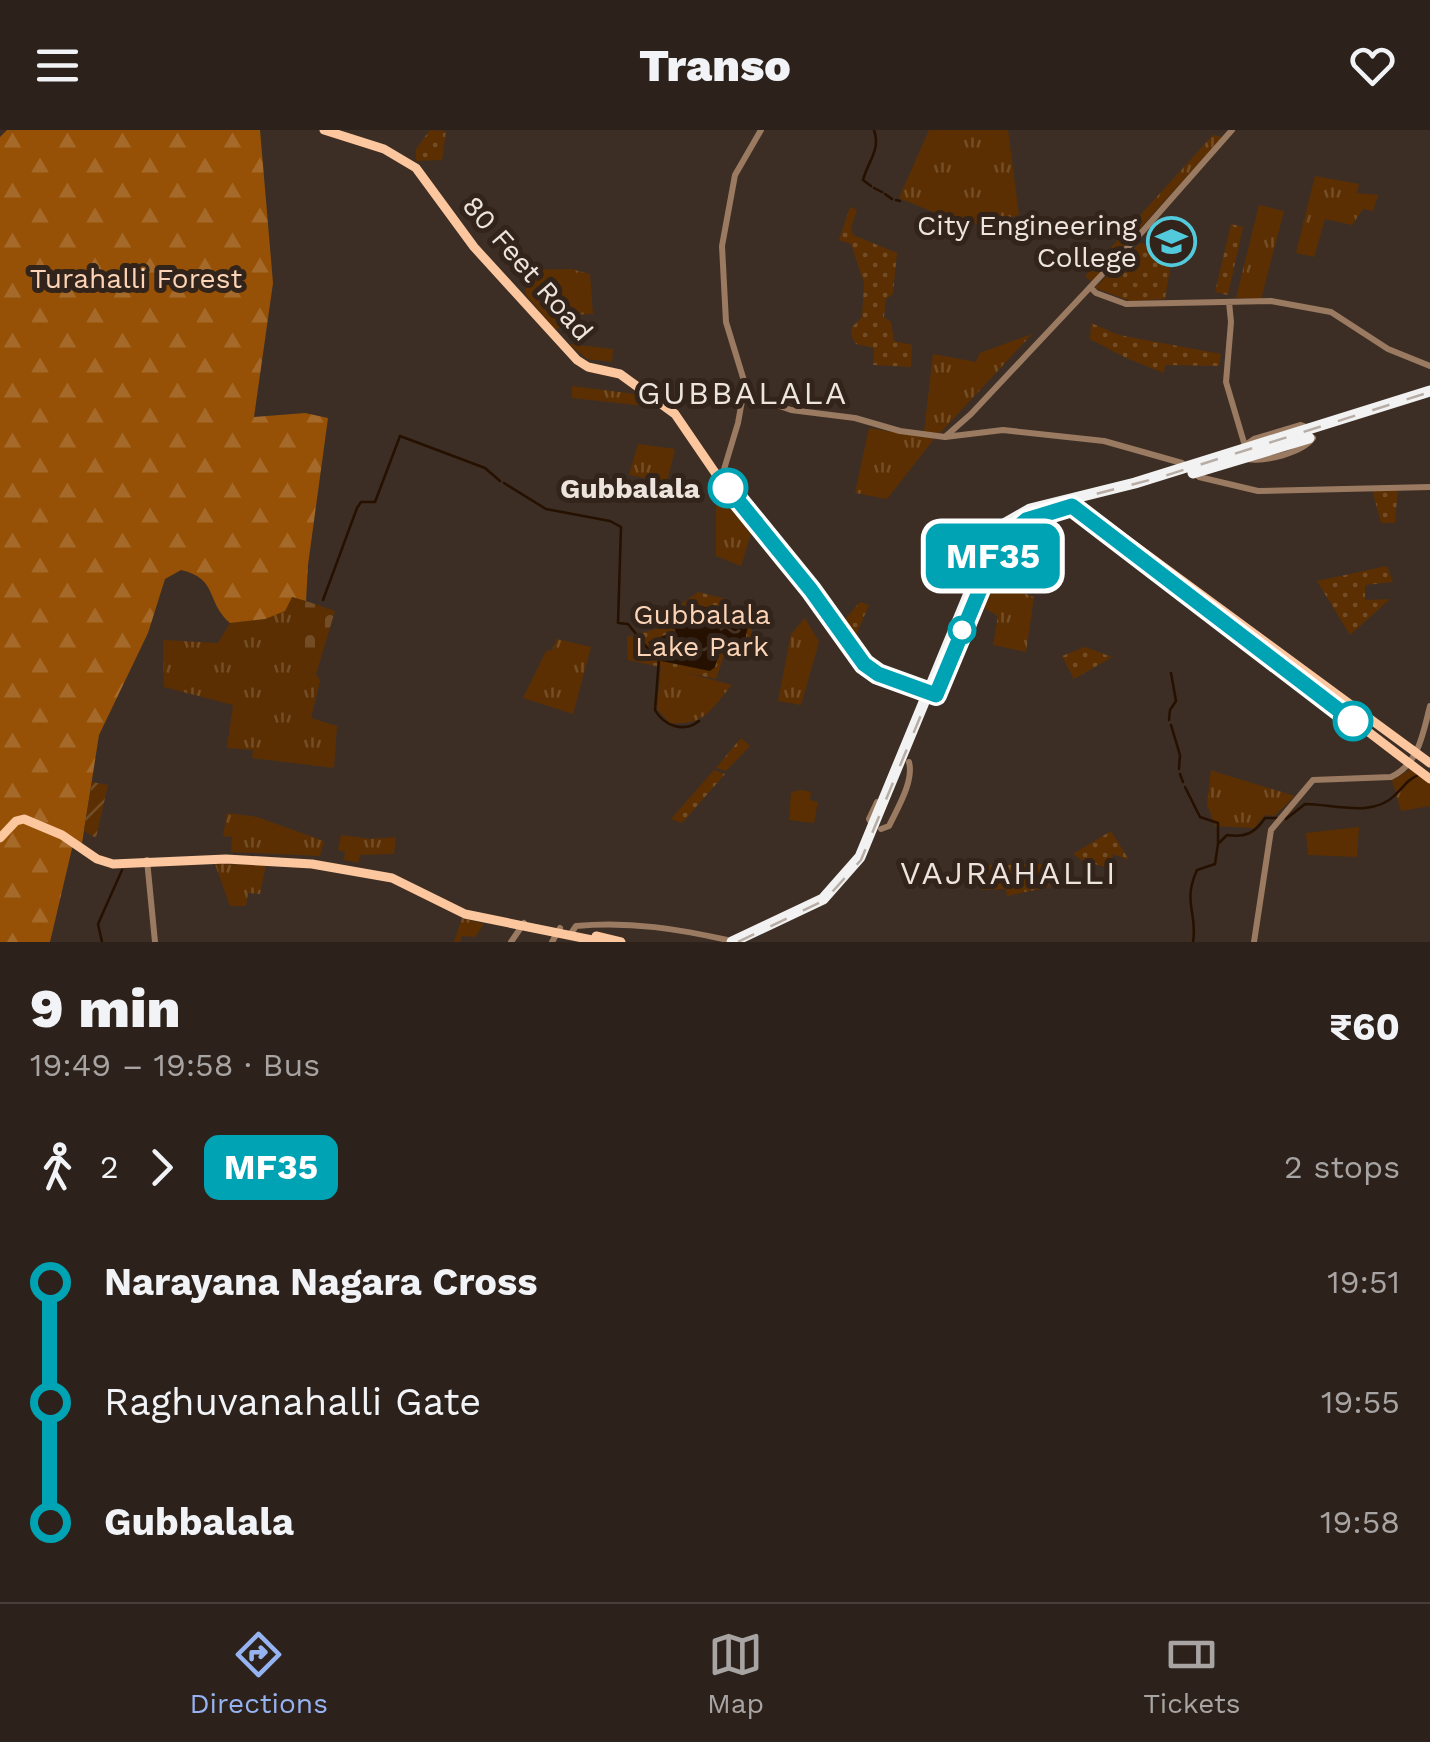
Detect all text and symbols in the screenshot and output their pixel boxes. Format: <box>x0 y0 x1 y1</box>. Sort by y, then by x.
icon: menu <box>30 38 85 93</box>
icon: heart <box>1345 38 1400 93</box>
text: Transo <box>639 39 791 92</box>
street label: 80 Feet Road <box>456 189 600 348</box>
place label: City Engineering College <box>917 209 1137 274</box>
school or university icon: City Engineering College <box>1146 215 1198 267</box>
park label: Turahalli Forest <box>30 262 243 295</box>
district label: GUBBALALA <box>637 374 849 412</box>
marker: Gubbalala <box>709 469 747 507</box>
place label: Gubbalala <box>560 472 701 505</box>
line badge: MF35 <box>923 524 1063 588</box>
text: MF35 <box>946 535 1040 577</box>
park label: Gubbalala Lake Park <box>633 598 771 663</box>
unlabelled marker <box>949 617 975 643</box>
unlabelled marker <box>1334 702 1372 740</box>
district label: VAJRAHALLI <box>900 854 1118 892</box>
text: 9 min <box>30 976 181 1040</box>
text: ₹60 <box>1329 1005 1400 1049</box>
text: 19:49 – 19:58 · Bus <box>30 1046 320 1084</box>
icon: walk <box>30 1140 85 1195</box>
icon: forward <box>134 1140 189 1195</box>
text: MF35 <box>224 1146 318 1188</box>
text: 2 <box>100 1148 119 1186</box>
text: 2 stops <box>1284 1148 1400 1186</box>
text: Narayana Nagara Cross <box>104 1260 538 1304</box>
text: 19:51 <box>1327 1263 1400 1301</box>
text: Raghuvanahalli Gate <box>104 1380 481 1424</box>
text: 19:55 <box>1321 1383 1400 1421</box>
text: Gubbalala <box>104 1500 294 1544</box>
text: 19:58 <box>1320 1503 1400 1541</box>
tab: Directions <box>190 1627 328 1720</box>
tab: Map <box>707 1627 764 1720</box>
tab: Tickets <box>1143 1627 1240 1720</box>

